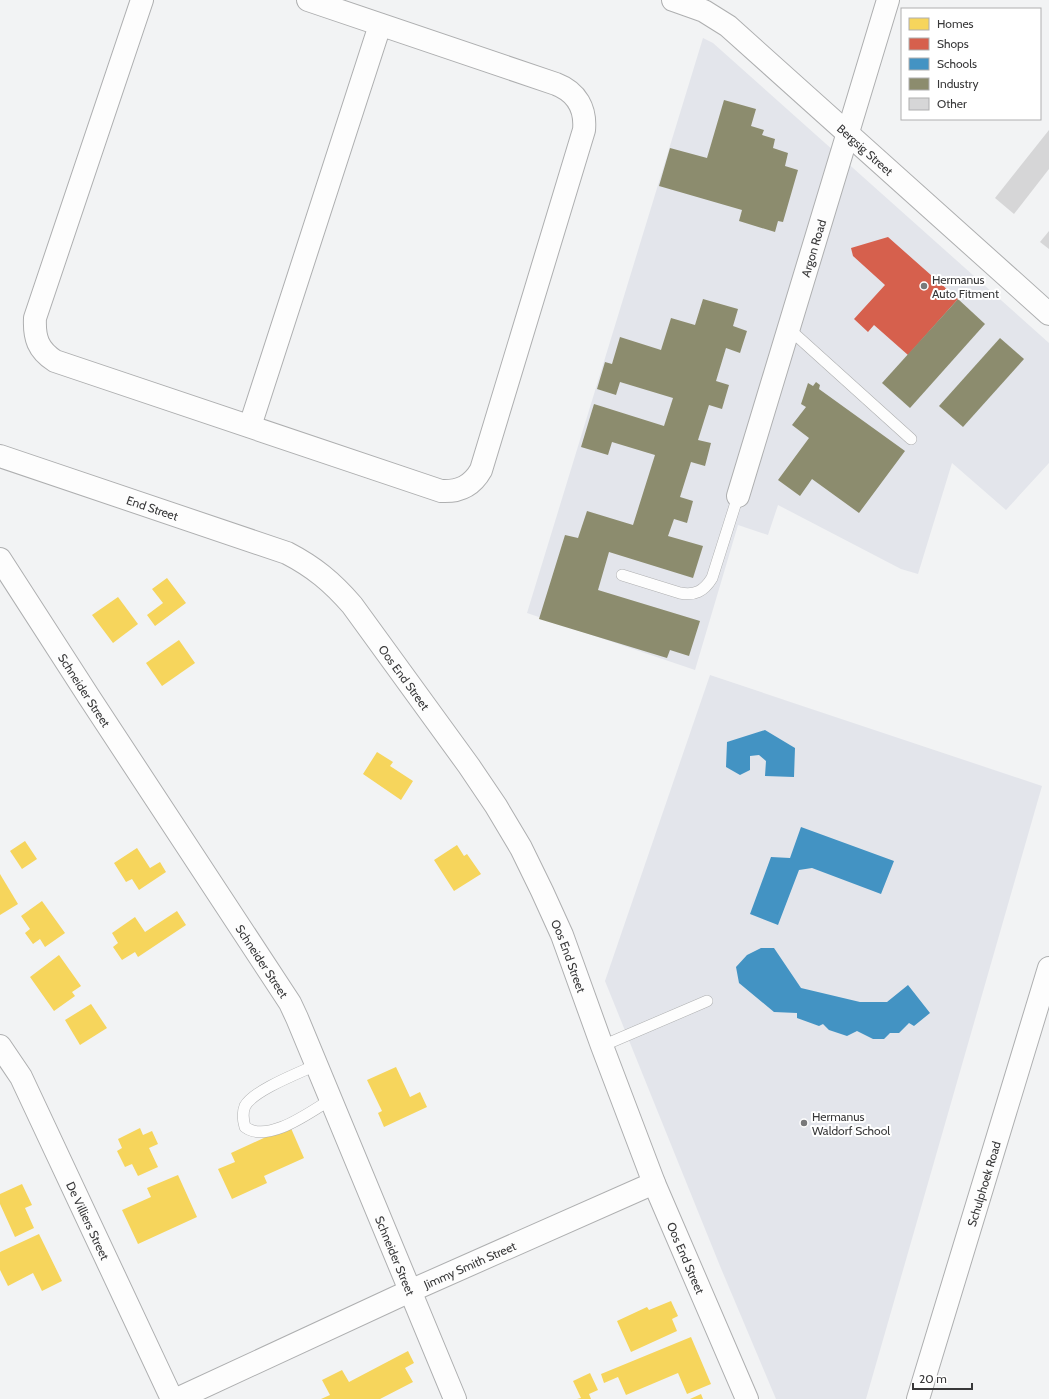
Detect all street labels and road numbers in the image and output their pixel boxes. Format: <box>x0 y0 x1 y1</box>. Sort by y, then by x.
street label: Bergsig Street <box>834 120 897 178</box>
street label: Argon Road <box>797 218 829 279</box>
street label: End Street <box>125 492 180 523</box>
street label: Oos End Street <box>376 642 433 713</box>
street label: Schneider Street <box>55 650 114 730</box>
street label: Oos End Street <box>548 917 590 994</box>
street label: Schneider Street <box>233 921 292 1000</box>
street label: Schulphoek Road <box>963 1139 1003 1228</box>
street label: De Villiers Street <box>64 1179 113 1262</box>
street label: Schneider Street <box>372 1214 419 1297</box>
street label: Oos End Street <box>664 1219 708 1296</box>
street label: Jimmy Smith Street <box>420 1238 518 1292</box>

